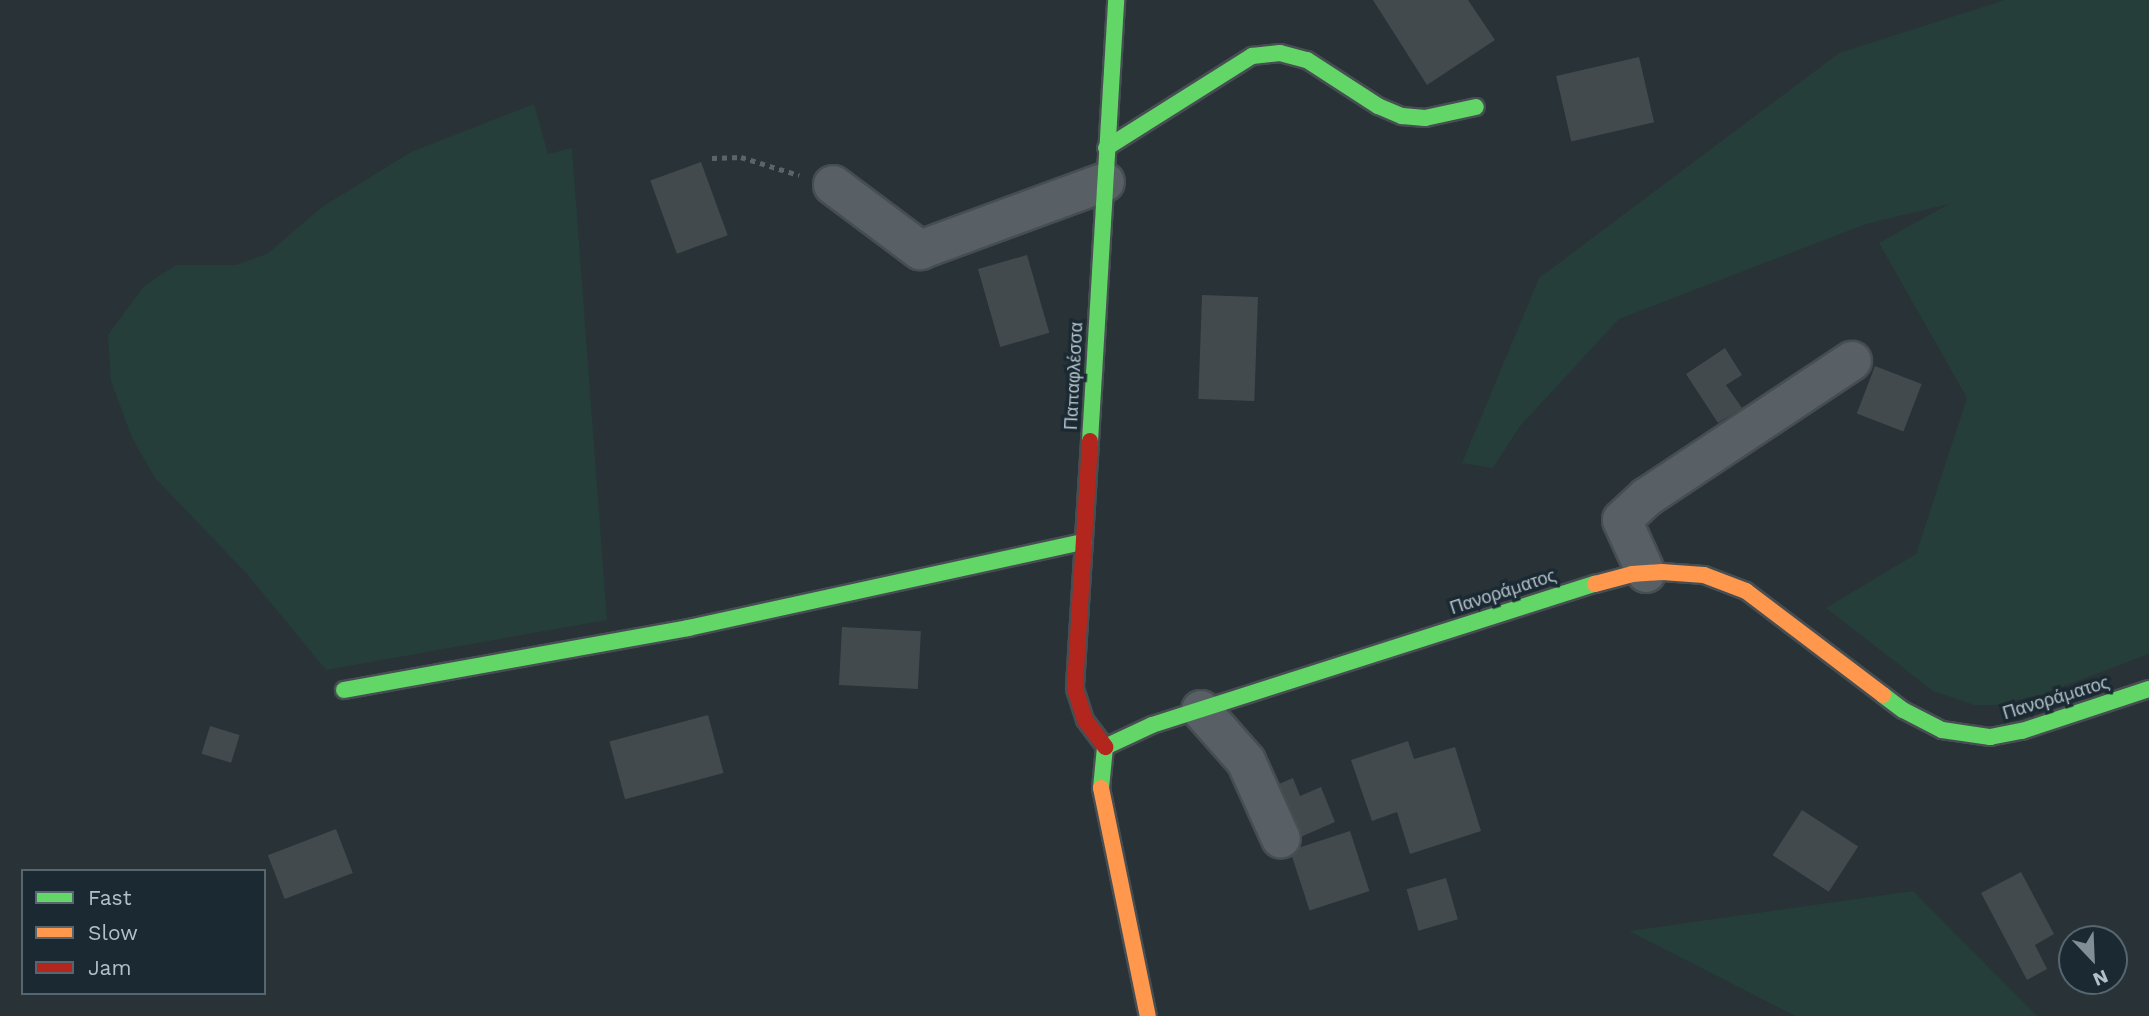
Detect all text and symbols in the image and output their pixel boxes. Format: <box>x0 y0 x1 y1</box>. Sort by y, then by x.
street label: Παπαφλέσσα <box>1060 321 1088 431</box>
street label: Πανοράματος <box>1447 565 1559 619</box>
street label: Πανοράματος <box>2000 672 2112 724</box>
legend <box>21 869 266 995</box>
text: Fast <box>88 885 132 910</box>
text: Slow <box>88 920 138 945</box>
north arrow <box>2058 925 2128 995</box>
text: Jam <box>88 955 131 980</box>
text: N <box>2090 965 2112 991</box>

